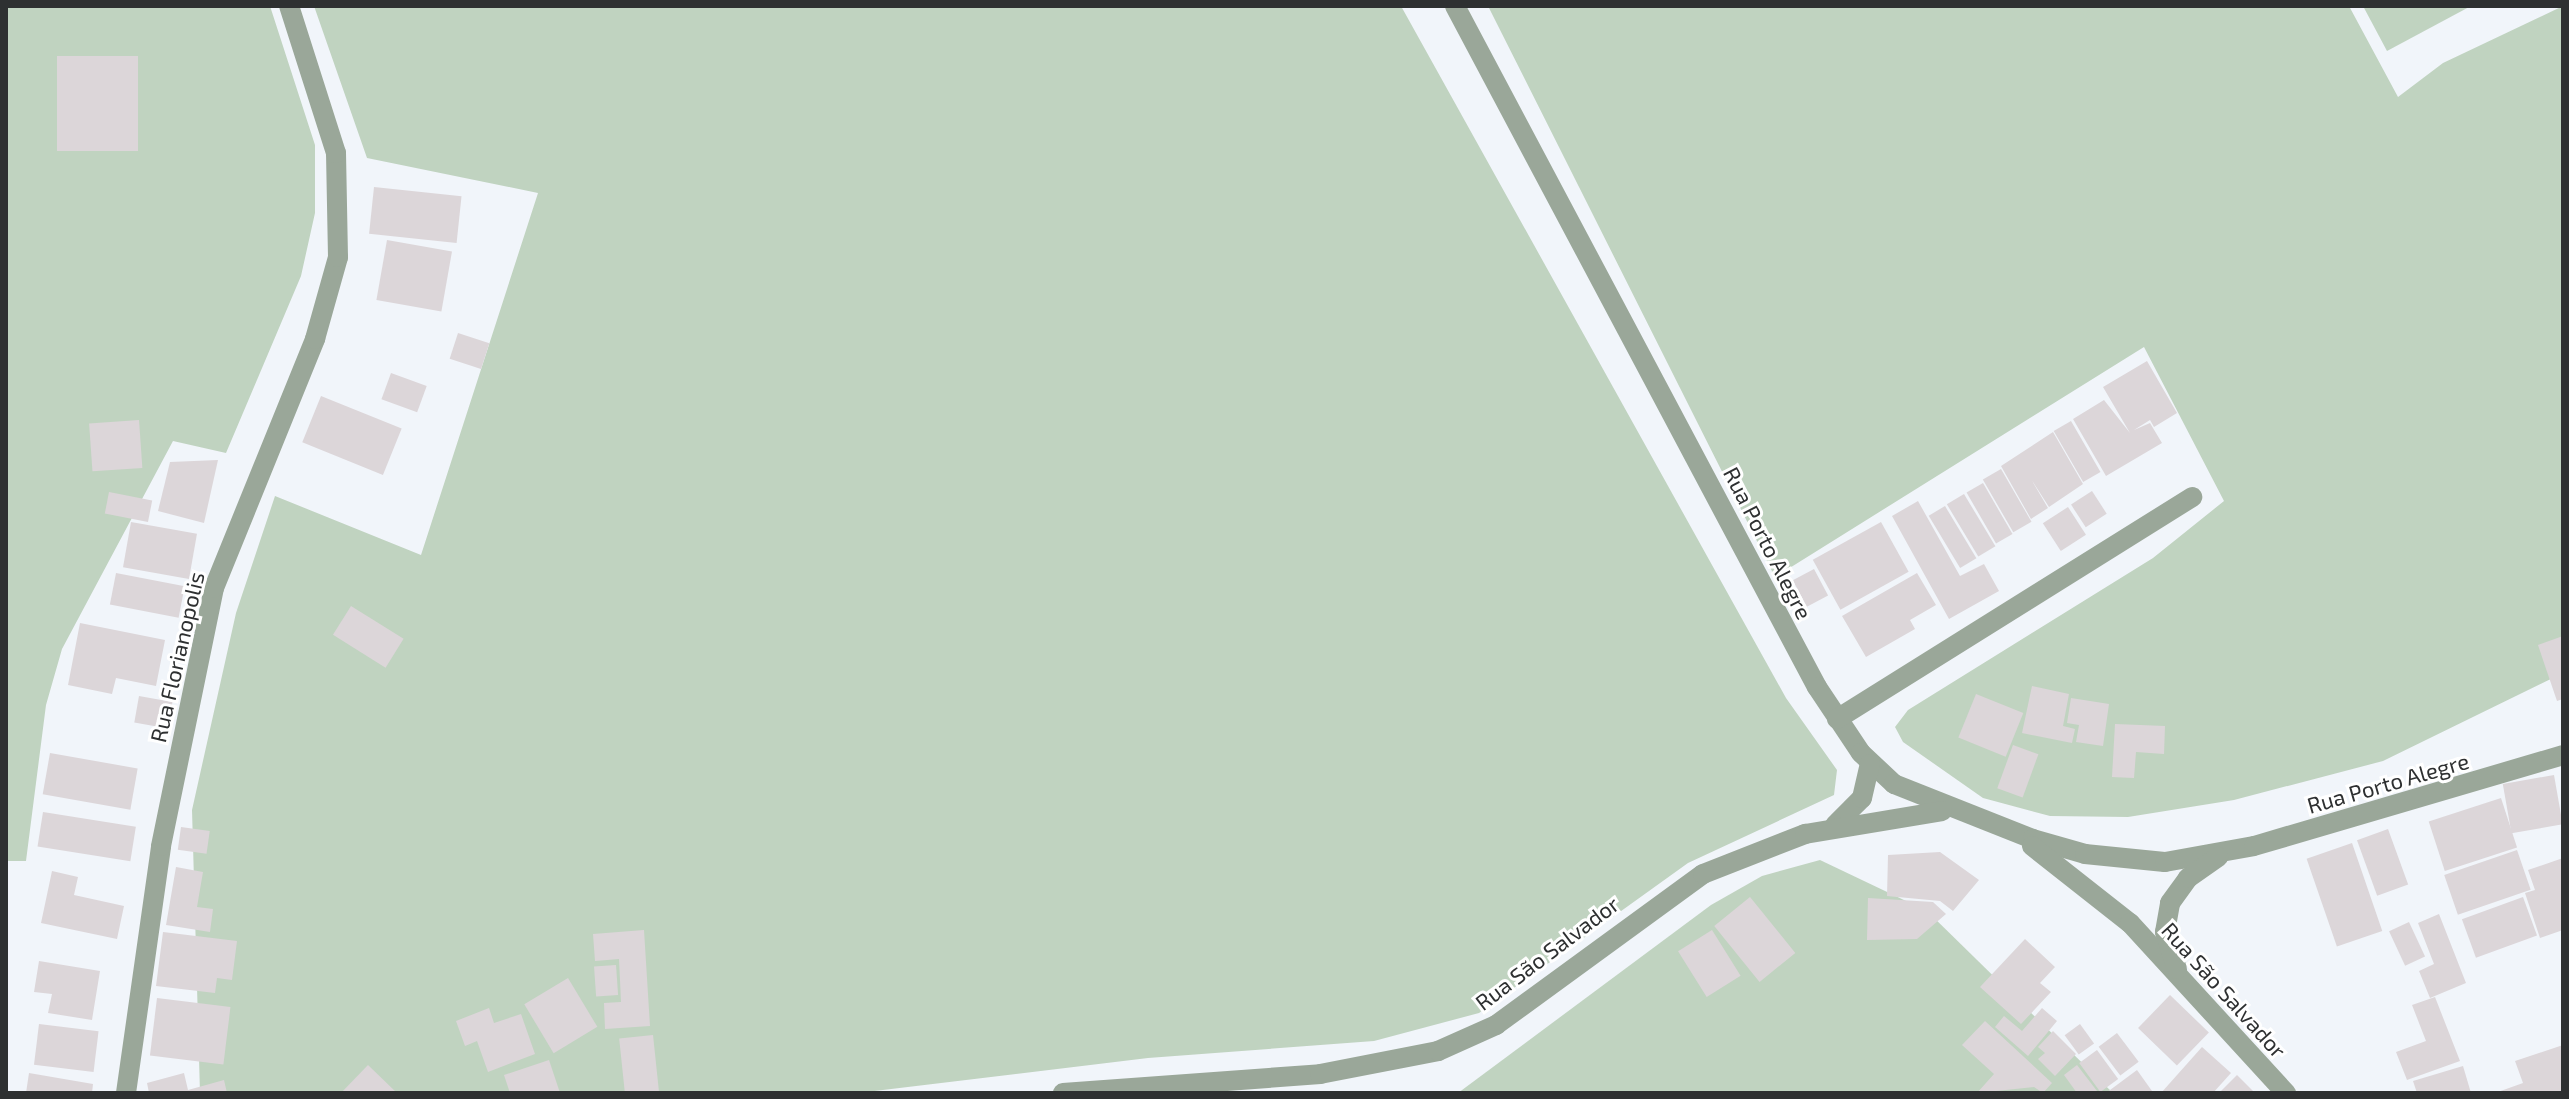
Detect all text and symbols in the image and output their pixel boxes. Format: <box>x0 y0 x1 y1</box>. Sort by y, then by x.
street label: Rua Porto Alegre <box>1718 462 1818 624</box>
street label: Rua Florianopolis <box>145 569 209 745</box>
street label: Rua Porto Alegre <box>2304 747 2472 819</box>
street label: Rua São Salvador <box>1470 890 1624 1016</box>
street label: Rua São Salvador <box>2156 917 2292 1063</box>

